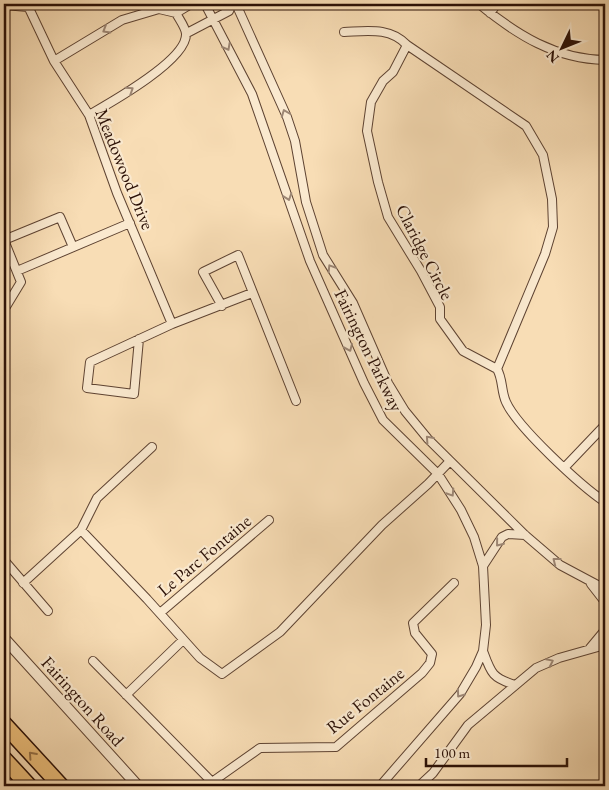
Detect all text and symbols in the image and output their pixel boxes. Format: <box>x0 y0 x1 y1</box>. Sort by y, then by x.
north arrow <box>536 22 586 72</box>
one-way arrow <box>102 23 111 33</box>
one-way arrow <box>221 42 231 51</box>
text: N <box>542 46 563 67</box>
one-way arrow <box>125 86 134 96</box>
street label: Meadowood Drive <box>90 105 160 233</box>
one-way arrow <box>281 110 291 118</box>
one-way arrow <box>282 193 292 201</box>
street label: Claridge Circle <box>391 200 459 304</box>
one-way arrow <box>328 265 337 274</box>
street label: Fairington Parkway <box>329 285 409 415</box>
one-way arrow <box>342 343 353 352</box>
one-way arrow <box>425 435 434 444</box>
one-way arrow <box>444 488 454 497</box>
street label: Le Parc Fontaine <box>153 509 255 601</box>
one-way arrow <box>497 537 505 546</box>
one-way arrow <box>553 558 562 566</box>
street label: Fairington Road <box>37 651 130 751</box>
one-way arrow <box>545 658 554 668</box>
street label: Rue Fontaine <box>321 662 409 738</box>
one-way arrow <box>457 688 466 697</box>
scale bar <box>426 735 568 767</box>
text: 100 m <box>434 743 471 762</box>
one-way arrow <box>29 752 38 761</box>

